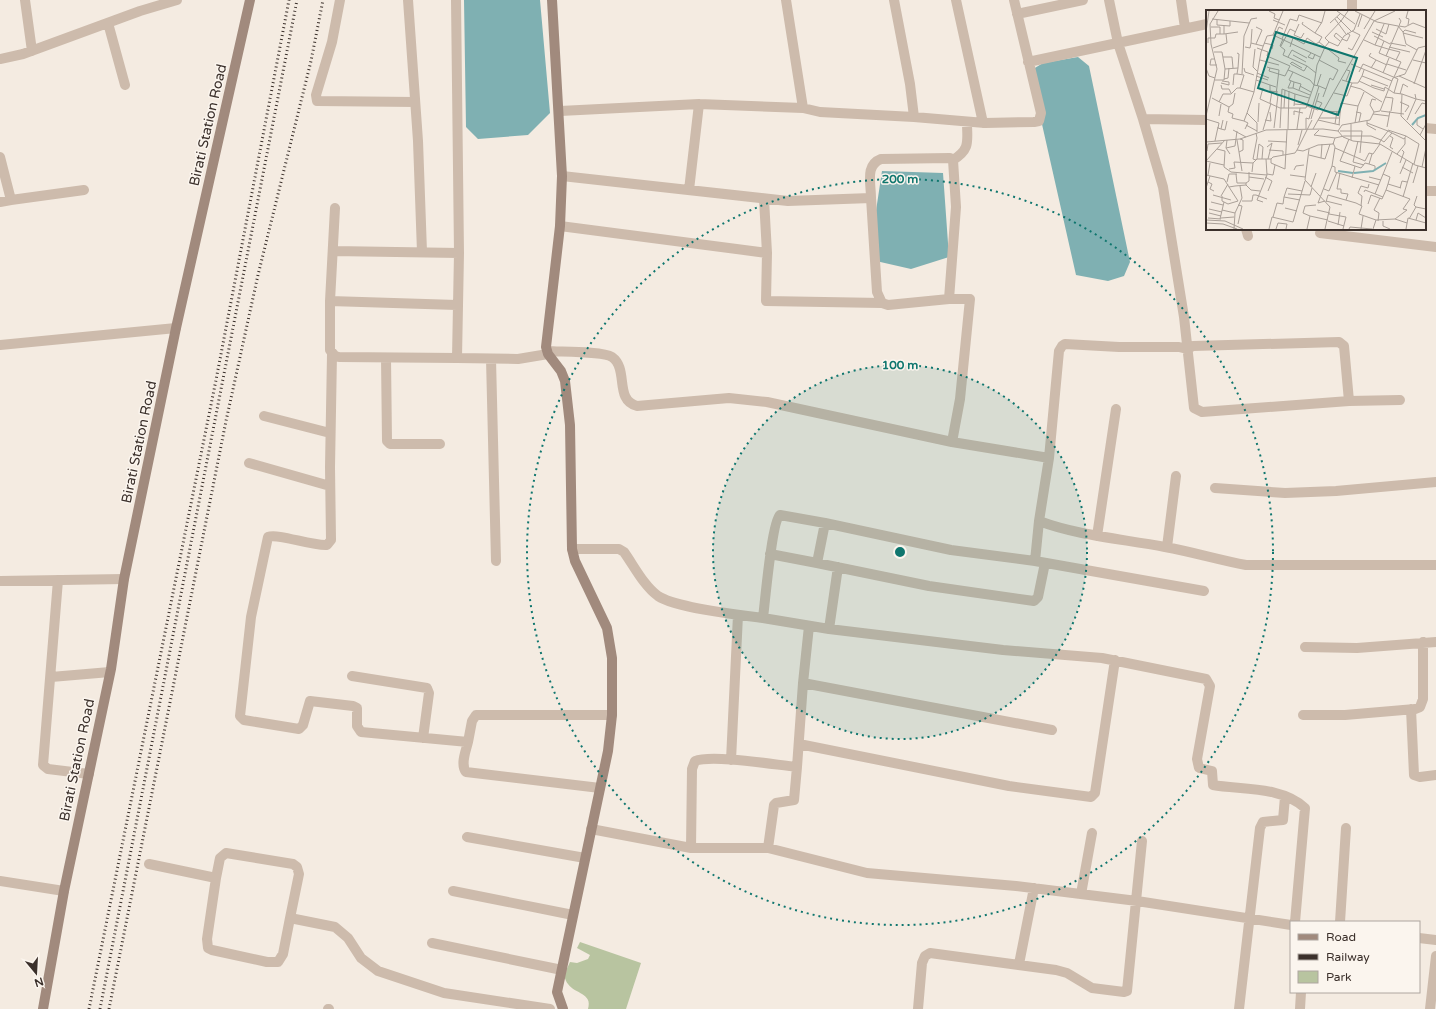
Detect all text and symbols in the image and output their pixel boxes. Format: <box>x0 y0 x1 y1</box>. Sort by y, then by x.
inset map <box>1206 10 1426 230</box>
street label: Birati Station Road <box>186 62 230 188</box>
text: 200 m <box>882 172 918 186</box>
text: 100 m <box>882 358 918 372</box>
street label: Birati Station Road <box>118 379 160 505</box>
centre of rings <box>893 545 907 559</box>
street label: Birati Station Road <box>56 697 98 823</box>
legend <box>1290 921 1420 993</box>
text: Road <box>1326 930 1356 944</box>
text: Railway <box>1326 950 1370 964</box>
north arrow <box>16 953 56 993</box>
text: Park <box>1326 970 1352 984</box>
text: N <box>33 974 45 990</box>

